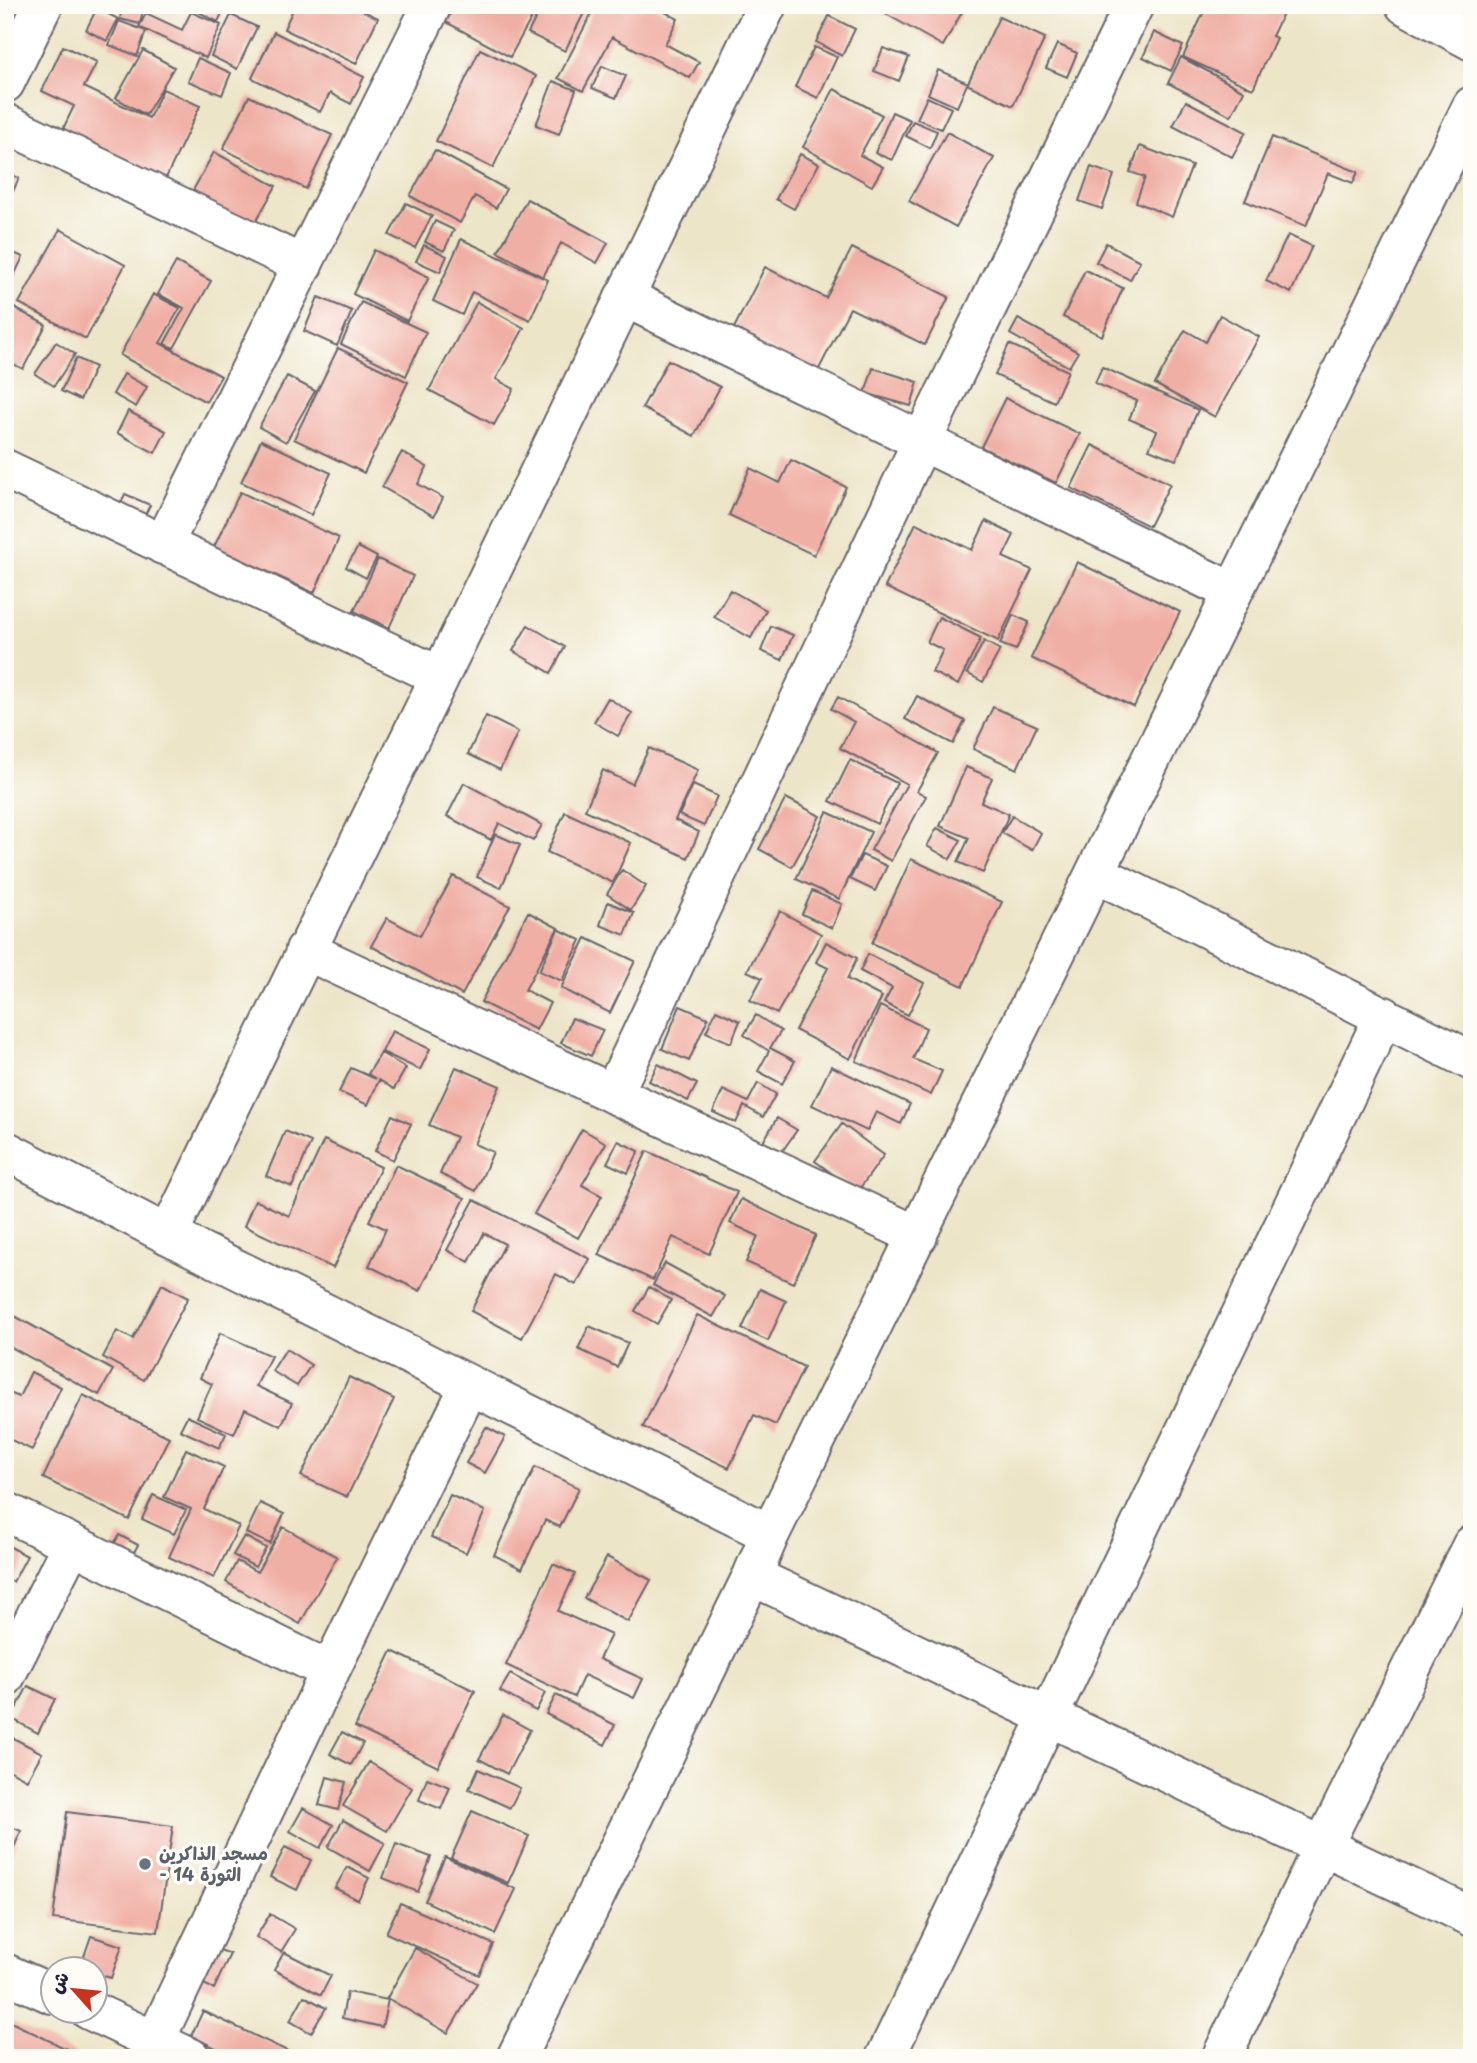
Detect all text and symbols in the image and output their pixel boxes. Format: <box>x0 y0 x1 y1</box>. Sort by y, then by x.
place label: مسجد الذاكرين - الثورة 14 <box>159 1839 268 1887</box>
marker: مسجد الذاكرين - الثورة 14 <box>137 1856 153 1872</box>
north arrow <box>38 1954 108 2024</box>
text: ش <box>41 1966 75 1997</box>

